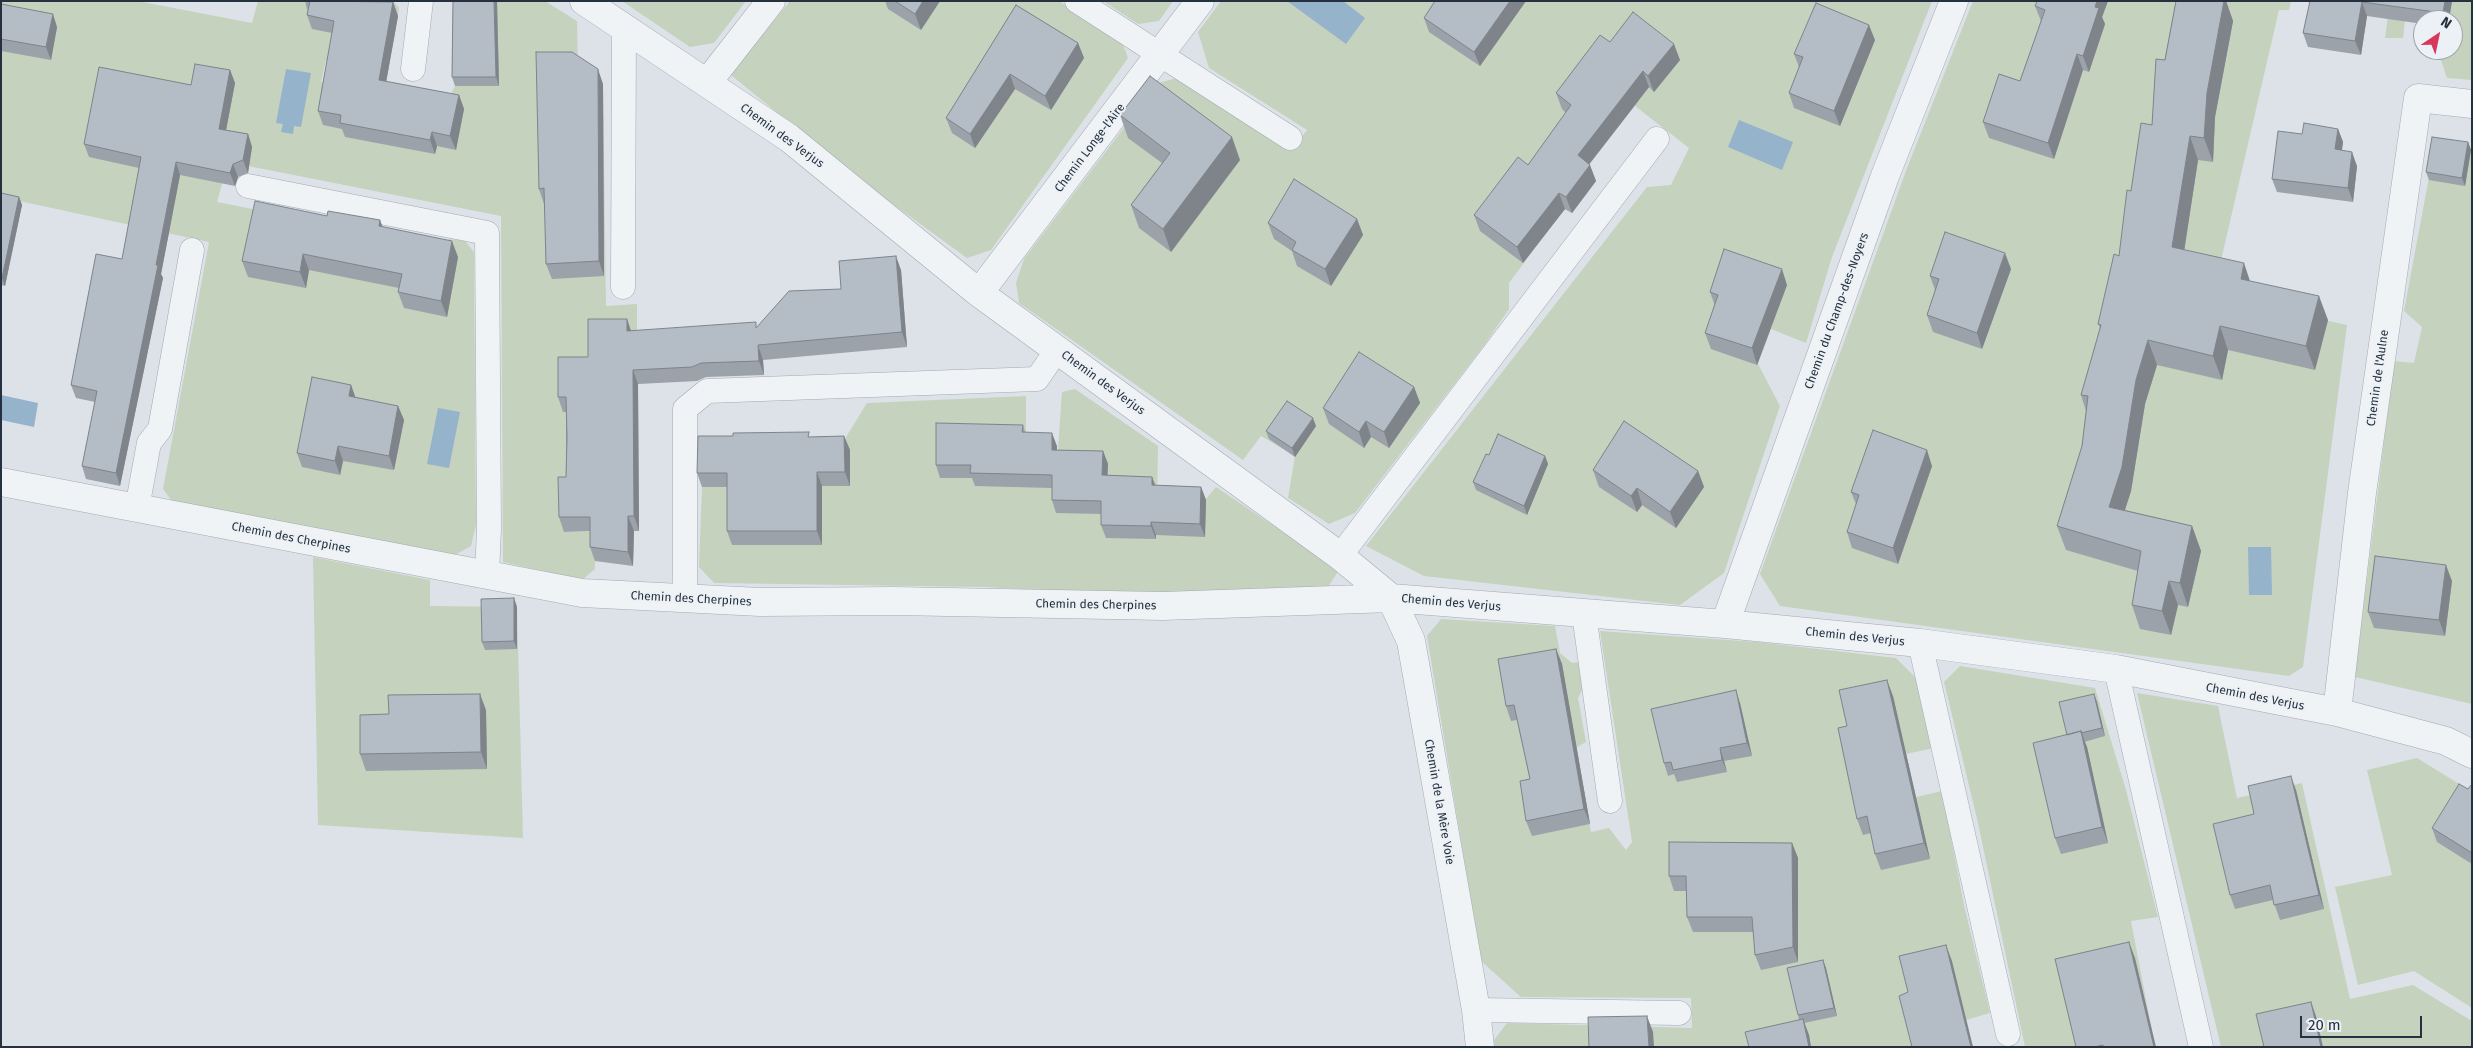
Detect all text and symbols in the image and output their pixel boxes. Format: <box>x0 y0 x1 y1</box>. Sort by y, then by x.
north arrow <box>2413 10 2463 60</box>
text: N <box>2437 13 2455 33</box>
street label: Chemin des Verjus <box>737 101 827 171</box>
street label: Chemin Longe-l'Aire <box>1052 101 1128 195</box>
street label: Chemin du Champ-des-Noyers <box>1802 231 1872 391</box>
street label: Chemin de l'Aulne <box>2364 329 2392 427</box>
street label: Chemin des Verjus <box>1058 348 1148 418</box>
street label: Chemin des Cherpines <box>230 519 352 557</box>
street label: Chemin des Cherpines <box>630 589 752 609</box>
street label: Chemin des Verjus <box>1401 591 1501 615</box>
street label: Chemin des Cherpines <box>1035 597 1157 613</box>
street label: Chemin des Verjus <box>1805 625 1905 649</box>
street label: Chemin des Verjus <box>2205 680 2305 714</box>
street label: Chemin de la Mère Voie <box>1421 738 1457 866</box>
scale bar <box>2303 1006 2426 1038</box>
text: 20 m <box>2308 1016 2341 1034</box>

